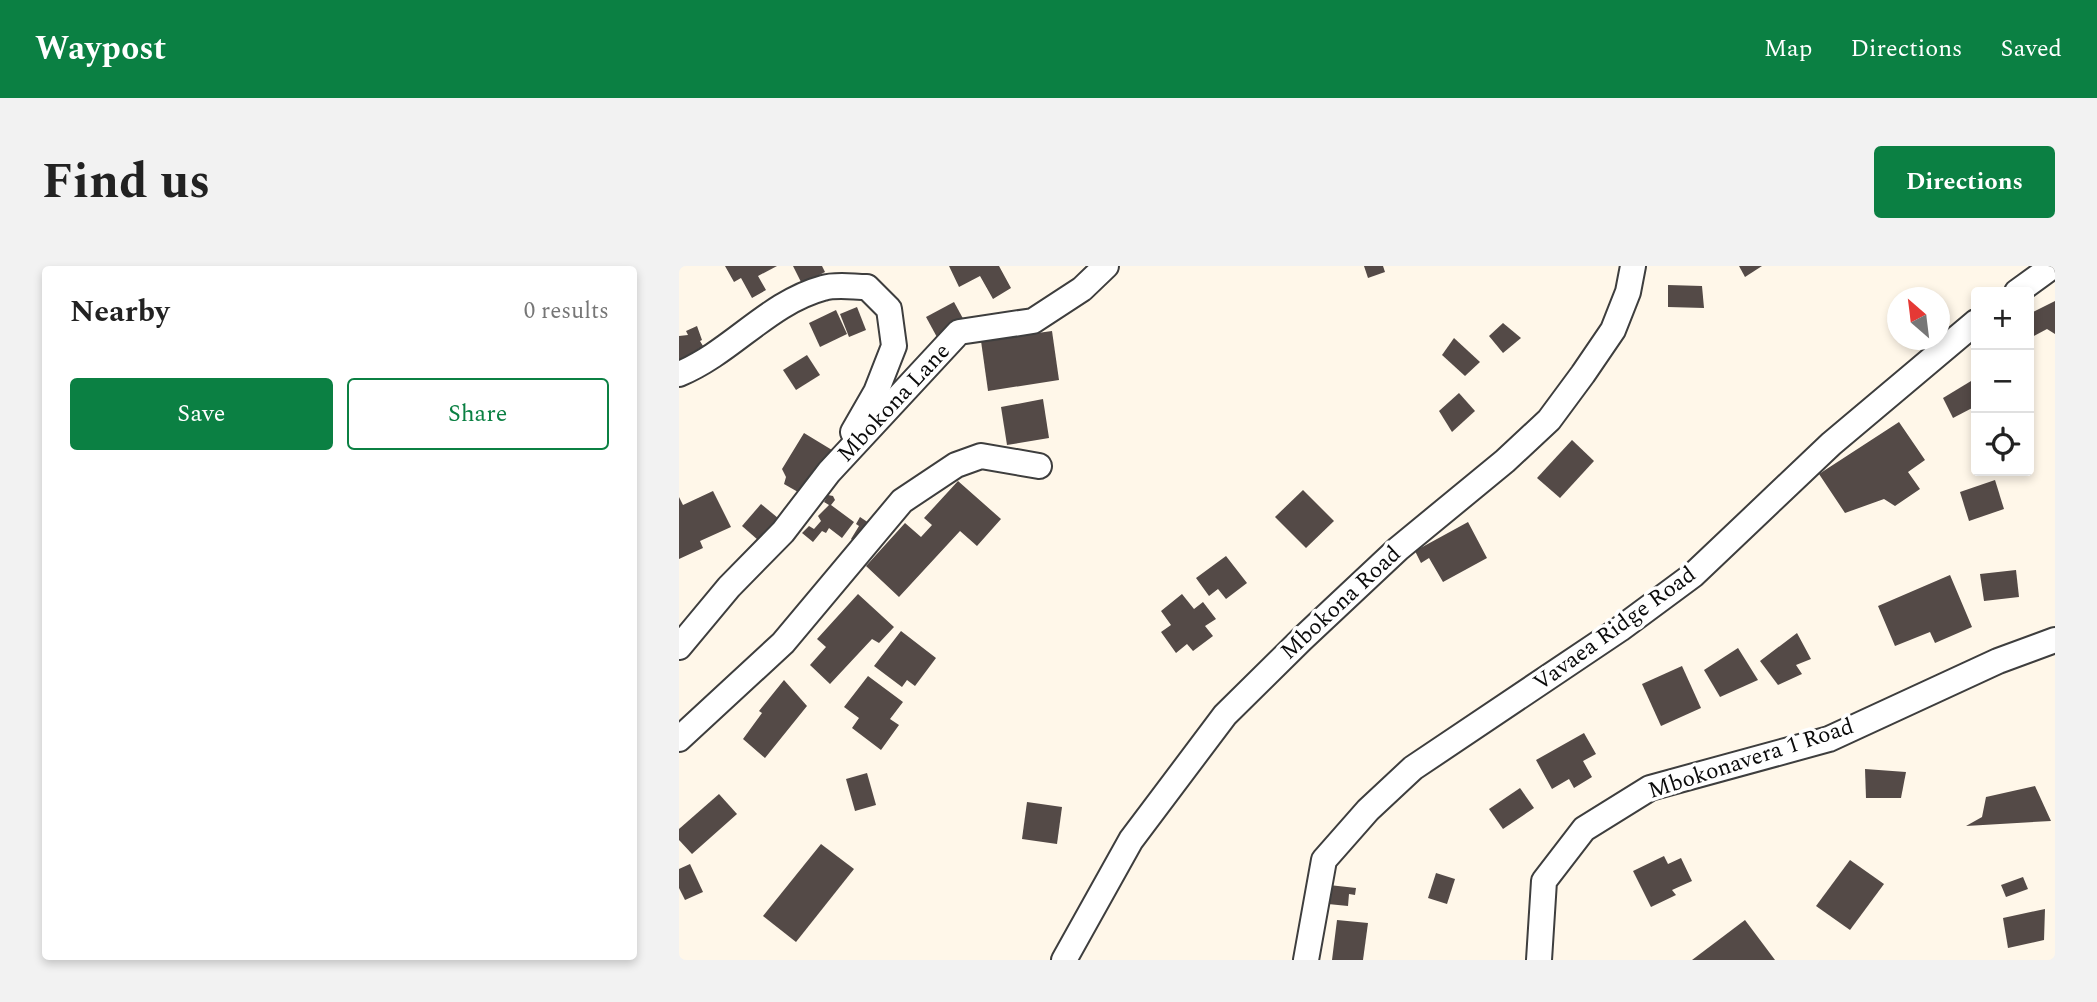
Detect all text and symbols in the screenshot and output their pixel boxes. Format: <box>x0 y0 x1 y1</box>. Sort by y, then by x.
text: Waypost <box>35 24 166 74</box>
text: Map <box>1764 31 1812 67</box>
text: Directions <box>1850 31 1962 67</box>
text: Saved <box>2000 31 2062 67</box>
text: Find us <box>42 145 210 220</box>
button: Directions <box>1874 146 2055 218</box>
north arrow <box>1887 287 1950 350</box>
map controls <box>1971 287 2034 476</box>
button: + <box>1971 287 2034 350</box>
text: Nearby <box>70 289 169 335</box>
text: 0 results <box>524 294 609 329</box>
street label: Mbokona Lane <box>829 335 959 471</box>
button: − <box>1971 350 2034 413</box>
button: Save <box>70 378 333 450</box>
button: Share <box>347 378 609 450</box>
button: locate <box>1971 413 2034 476</box>
street label: Mbokona Road <box>1273 537 1409 668</box>
street label: Vavaea Ridge Road <box>1526 558 1704 700</box>
street label: Mbokonavera 1 Road <box>1644 709 1858 809</box>

